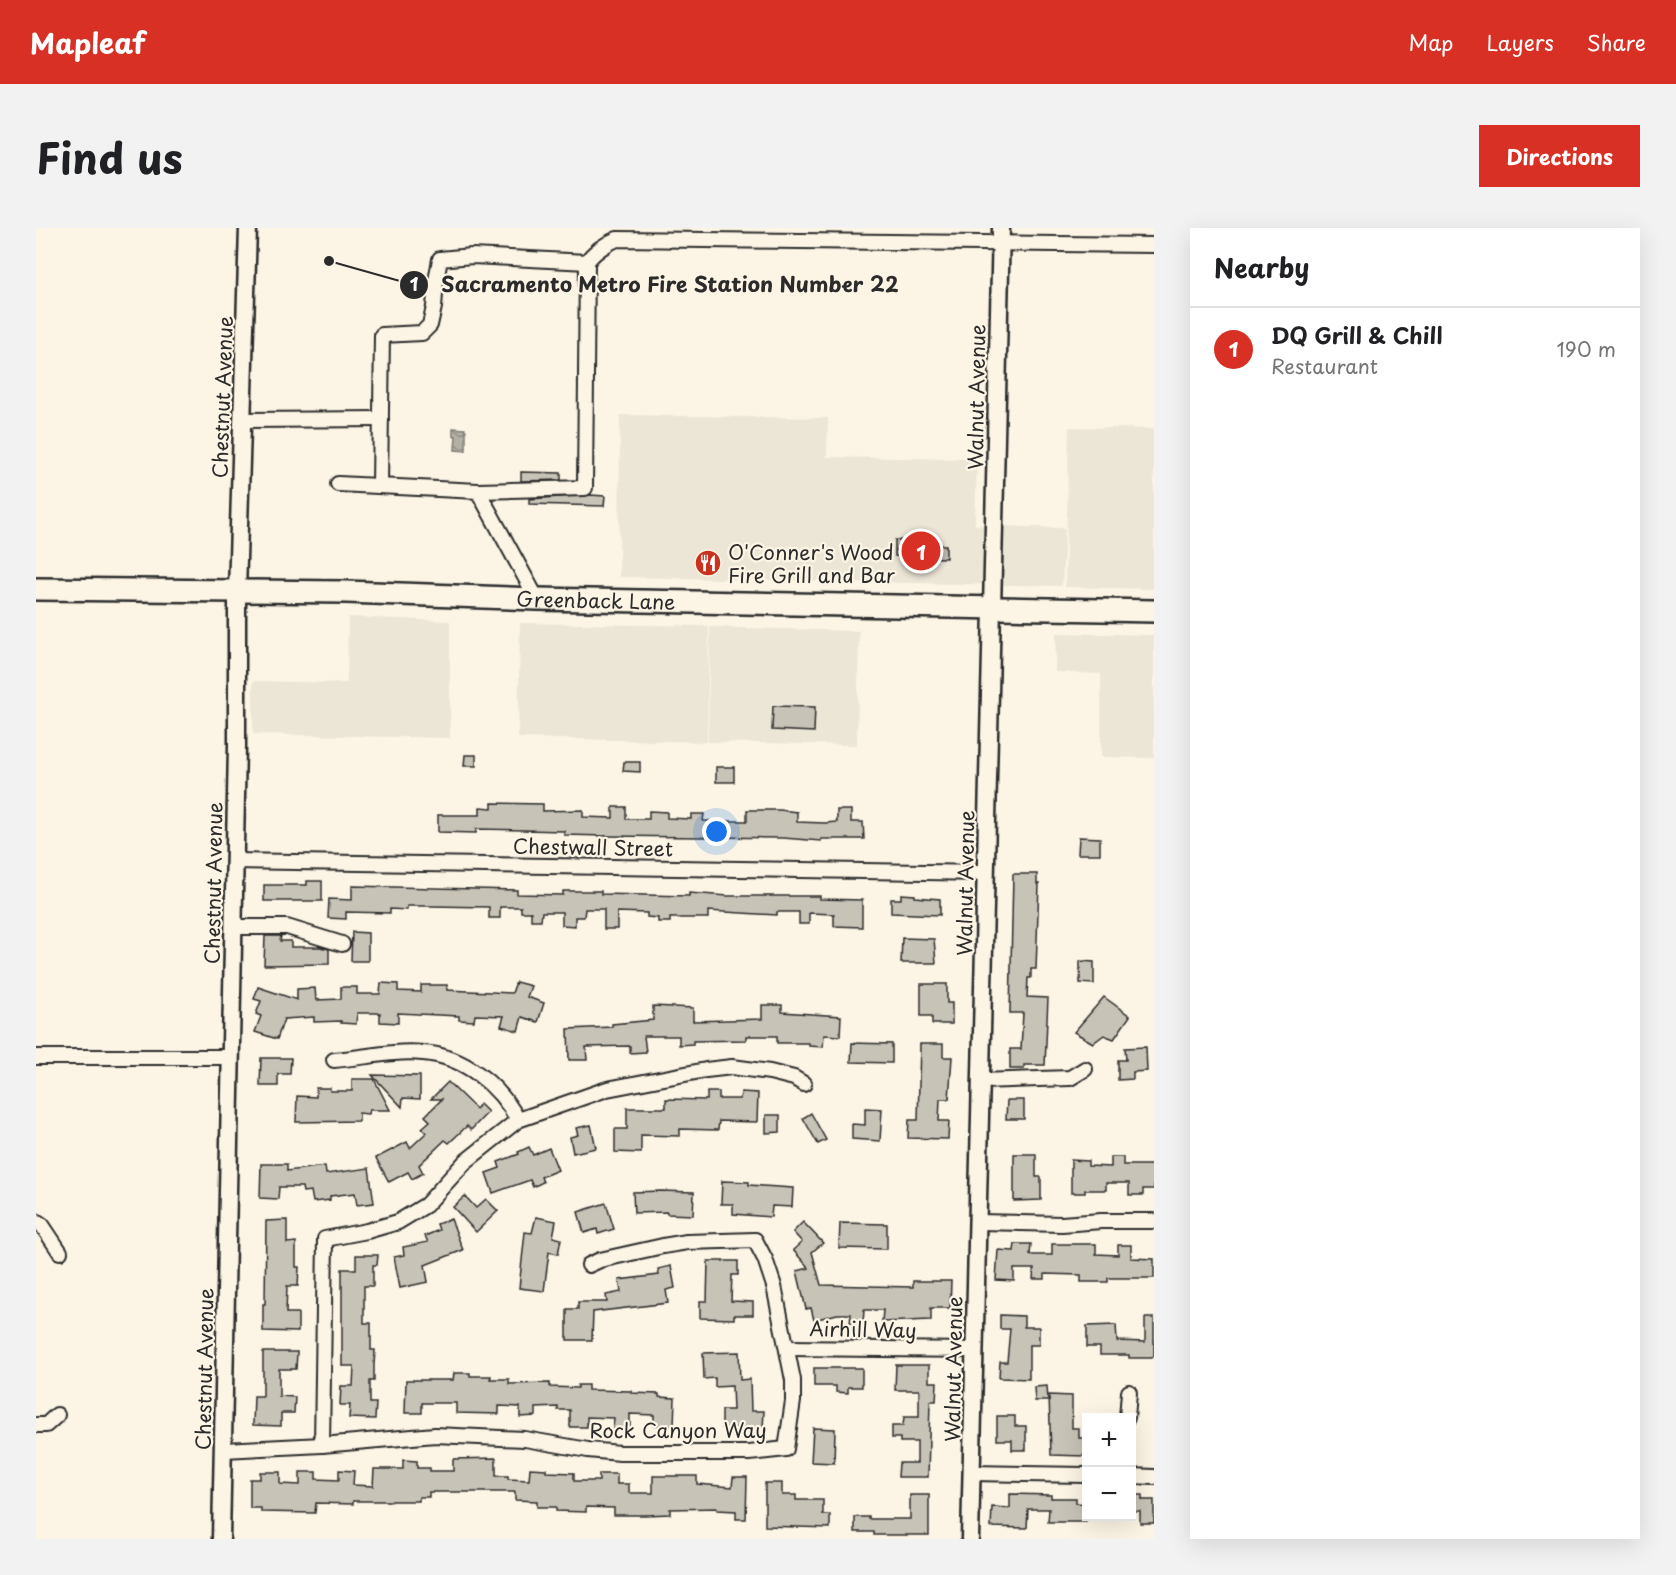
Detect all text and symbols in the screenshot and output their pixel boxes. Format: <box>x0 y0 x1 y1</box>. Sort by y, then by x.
text: Mapleaf <box>30 21 146 64</box>
text: Map <box>1409 26 1453 58</box>
text: Layers <box>1486 26 1554 58</box>
text: Share <box>1587 26 1646 58</box>
text: Find us <box>36 125 183 188</box>
button: Directions <box>1479 125 1640 187</box>
text: Nearby <box>1214 248 1309 287</box>
callout: Sacramento Metro Fire Station Number 22 <box>399 265 912 304</box>
text: Sacramento Metro Fire Station Number 22 <box>441 267 899 299</box>
text: 1 <box>410 270 419 297</box>
street label: Chestnut Avenue <box>204 315 240 479</box>
text: DQ Grill & Chill <box>1271 318 1442 351</box>
street label: Walnut Avenue <box>960 324 992 470</box>
text: 1 <box>1229 334 1238 364</box>
text: 190 m <box>1557 334 1616 364</box>
text: Restaurant <box>1271 351 1378 381</box>
pin: 1 <box>902 528 940 574</box>
place label: O'Conner's Wood Fire Grill and Bar <box>728 537 895 590</box>
restaurant icon: O'Conner's Wood Fire Grill and Bar <box>693 548 723 578</box>
street label: Greenback Lane <box>516 583 676 617</box>
street label: Chestnut Avenue <box>197 802 229 964</box>
street label: Walnut Avenue <box>949 810 981 956</box>
your location <box>702 817 731 846</box>
street label: Chestwall Street <box>513 831 673 863</box>
street label: Chestnut Avenue <box>188 1288 220 1450</box>
street label: Walnut Avenue <box>937 1296 969 1442</box>
street label: Airhill Way <box>809 1313 917 1345</box>
map controls <box>1082 1413 1136 1521</box>
button: + <box>1082 1413 1136 1467</box>
street label: Rock Canyon Way <box>589 1415 767 1445</box>
button: − <box>1082 1467 1136 1521</box>

